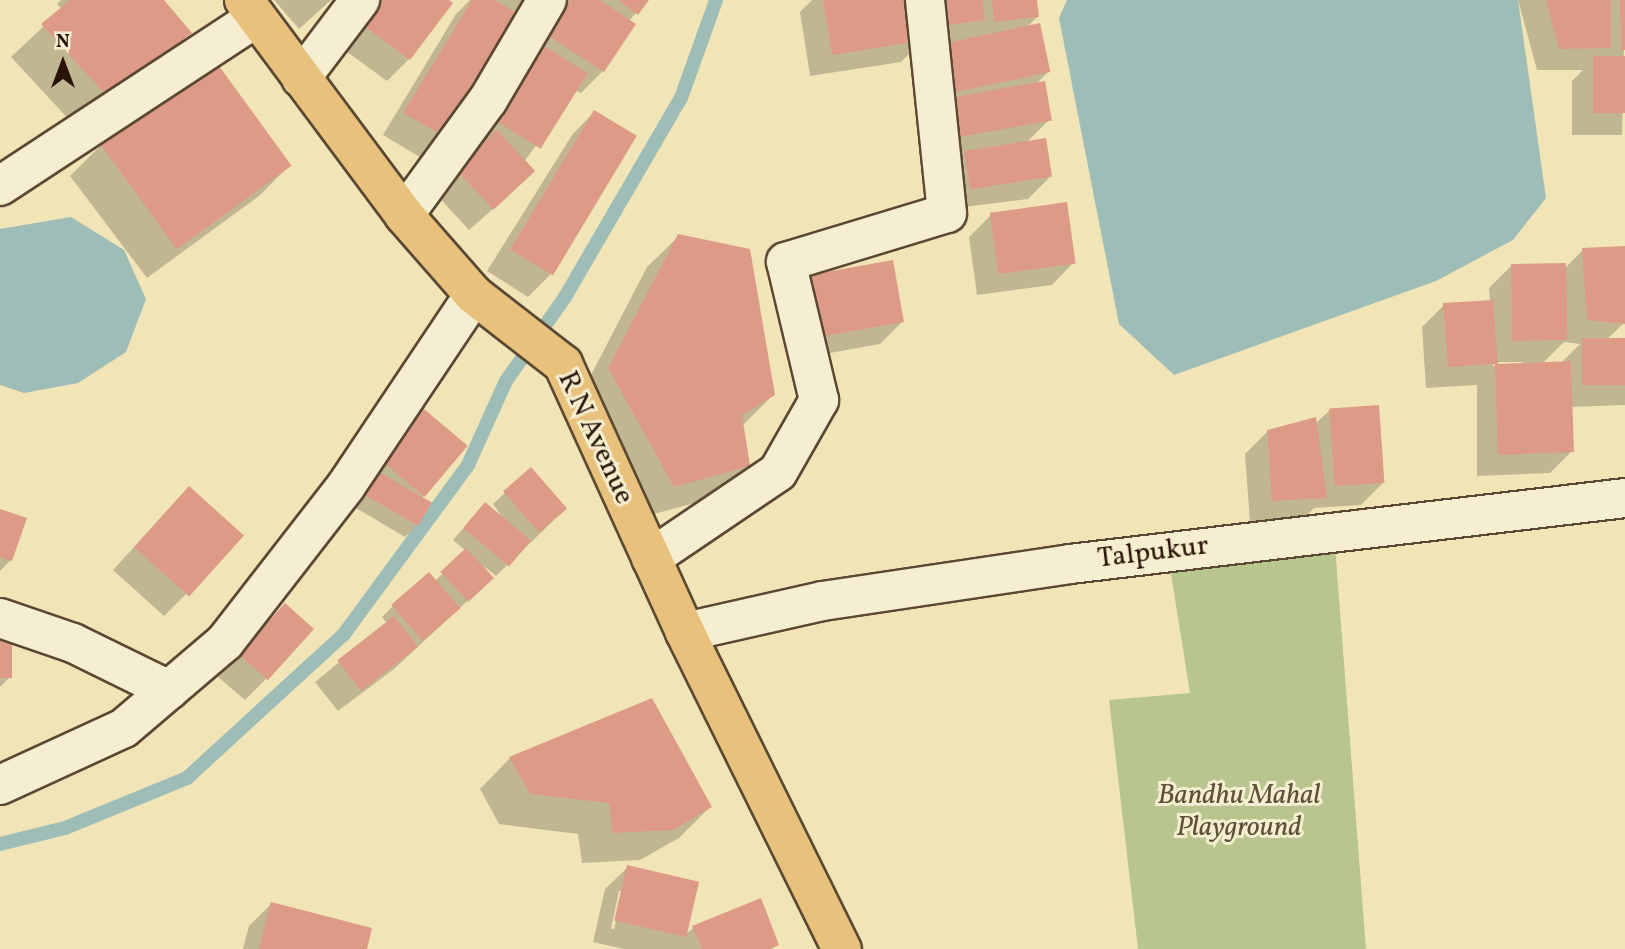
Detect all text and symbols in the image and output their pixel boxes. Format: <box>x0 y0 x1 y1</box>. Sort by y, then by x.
north arrow <box>28 28 98 98</box>
text: N <box>56 29 70 55</box>
street label: R N Avenue <box>550 366 640 510</box>
street label: Talpukur <box>1096 530 1210 576</box>
park label: Bandhu Mahal Playground <box>1158 779 1320 845</box>

